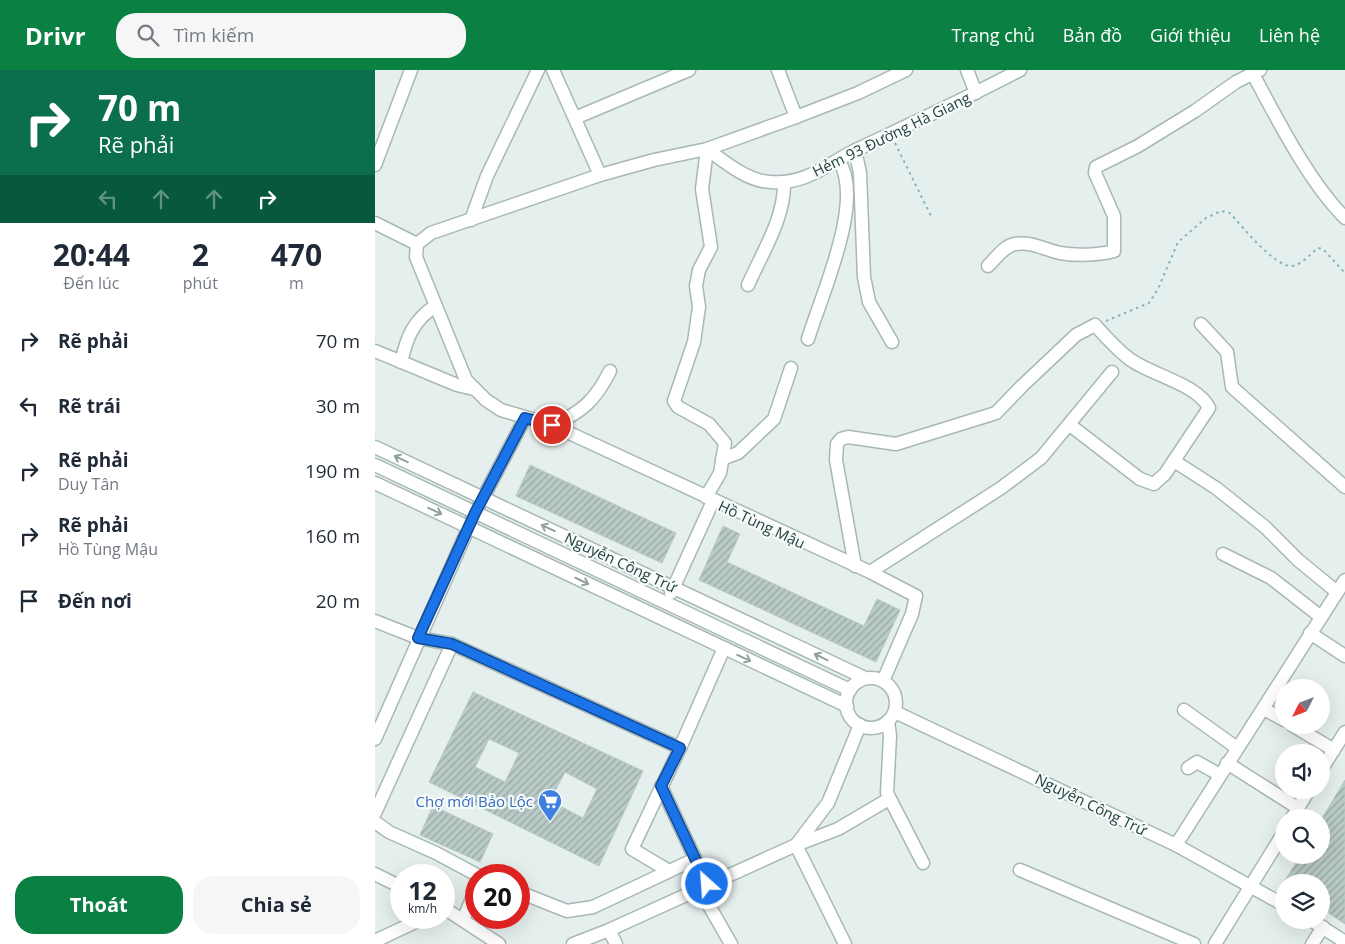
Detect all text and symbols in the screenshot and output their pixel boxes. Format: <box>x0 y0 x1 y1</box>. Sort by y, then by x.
search box <box>116 13 466 58</box>
text: Drivr <box>25 19 86 52</box>
icon: search <box>134 21 162 49</box>
text: Tìm kiếm <box>174 22 254 48</box>
text: Trang chủ <box>951 23 1035 47</box>
text: Bản đồ <box>1063 23 1122 47</box>
text: Giới thiệu <box>1150 23 1231 47</box>
text: Liên hệ <box>1259 23 1320 47</box>
text: 70 m <box>98 84 181 131</box>
street label: Hẻm 93 Đường Hà Giang <box>809 87 973 181</box>
icon: right <box>15 90 80 155</box>
text: Rẽ phải <box>98 129 174 159</box>
icon: left <box>94 185 122 213</box>
icon: ahead <box>147 185 175 213</box>
icon: ahead <box>200 185 228 213</box>
icon: right <box>253 185 281 213</box>
text: 20:44 <box>53 234 130 275</box>
text: 2 <box>192 234 209 275</box>
text: 470 <box>271 234 322 275</box>
text: Đến lúc <box>63 272 119 294</box>
text: phút <box>183 272 218 294</box>
text: m <box>289 272 304 294</box>
icon: right <box>15 327 43 355</box>
text: Rẽ phải <box>58 328 129 354</box>
text: 70 m <box>316 328 360 354</box>
icon: left <box>15 392 43 420</box>
text: Rẽ trái <box>58 393 121 419</box>
text: 30 m <box>316 393 360 419</box>
pin <box>531 404 573 446</box>
icon: arrive <box>538 411 566 439</box>
text: Rẽ phải <box>58 447 129 473</box>
one-way arrow <box>394 454 409 463</box>
icon: right <box>15 457 43 485</box>
text: 190 m <box>305 458 360 484</box>
text: Duy Tân <box>58 473 119 495</box>
street label: Hồ Tùng Mậu <box>715 495 809 553</box>
one-way arrow <box>427 506 442 516</box>
text: Rẽ phải <box>58 512 129 538</box>
icon: right <box>15 522 43 550</box>
one-way arrow <box>541 522 556 532</box>
text: 160 m <box>305 523 360 549</box>
street label: Nguyễn Công Trứ <box>562 527 681 597</box>
text: Hồ Tùng Mậu <box>58 538 158 560</box>
one-way arrow <box>574 576 589 586</box>
icon: arrive <box>15 587 43 615</box>
text: Đến nơi <box>58 588 132 614</box>
text: 20 m <box>316 588 360 614</box>
one-way arrow <box>814 652 829 662</box>
one-way arrow <box>736 653 751 663</box>
north arrow <box>1275 679 1330 734</box>
map controls <box>1275 679 1330 929</box>
button: sound <box>1275 744 1330 799</box>
street label: Nguyễn Công Trứ <box>1032 768 1151 840</box>
supermarket icon: Chợ mới Bảo Lộc <box>537 788 563 822</box>
place label: Chợ mới Bảo Lộc <box>416 791 533 811</box>
button: search <box>1275 809 1330 864</box>
position arrow <box>680 857 732 909</box>
speed limit sign: 20 <box>465 864 530 929</box>
text: 12 <box>408 873 437 907</box>
button: layers <box>1275 874 1330 929</box>
button: Thoát <box>15 876 183 934</box>
button: Chia sẻ <box>193 876 360 934</box>
text: km/h <box>408 900 437 917</box>

